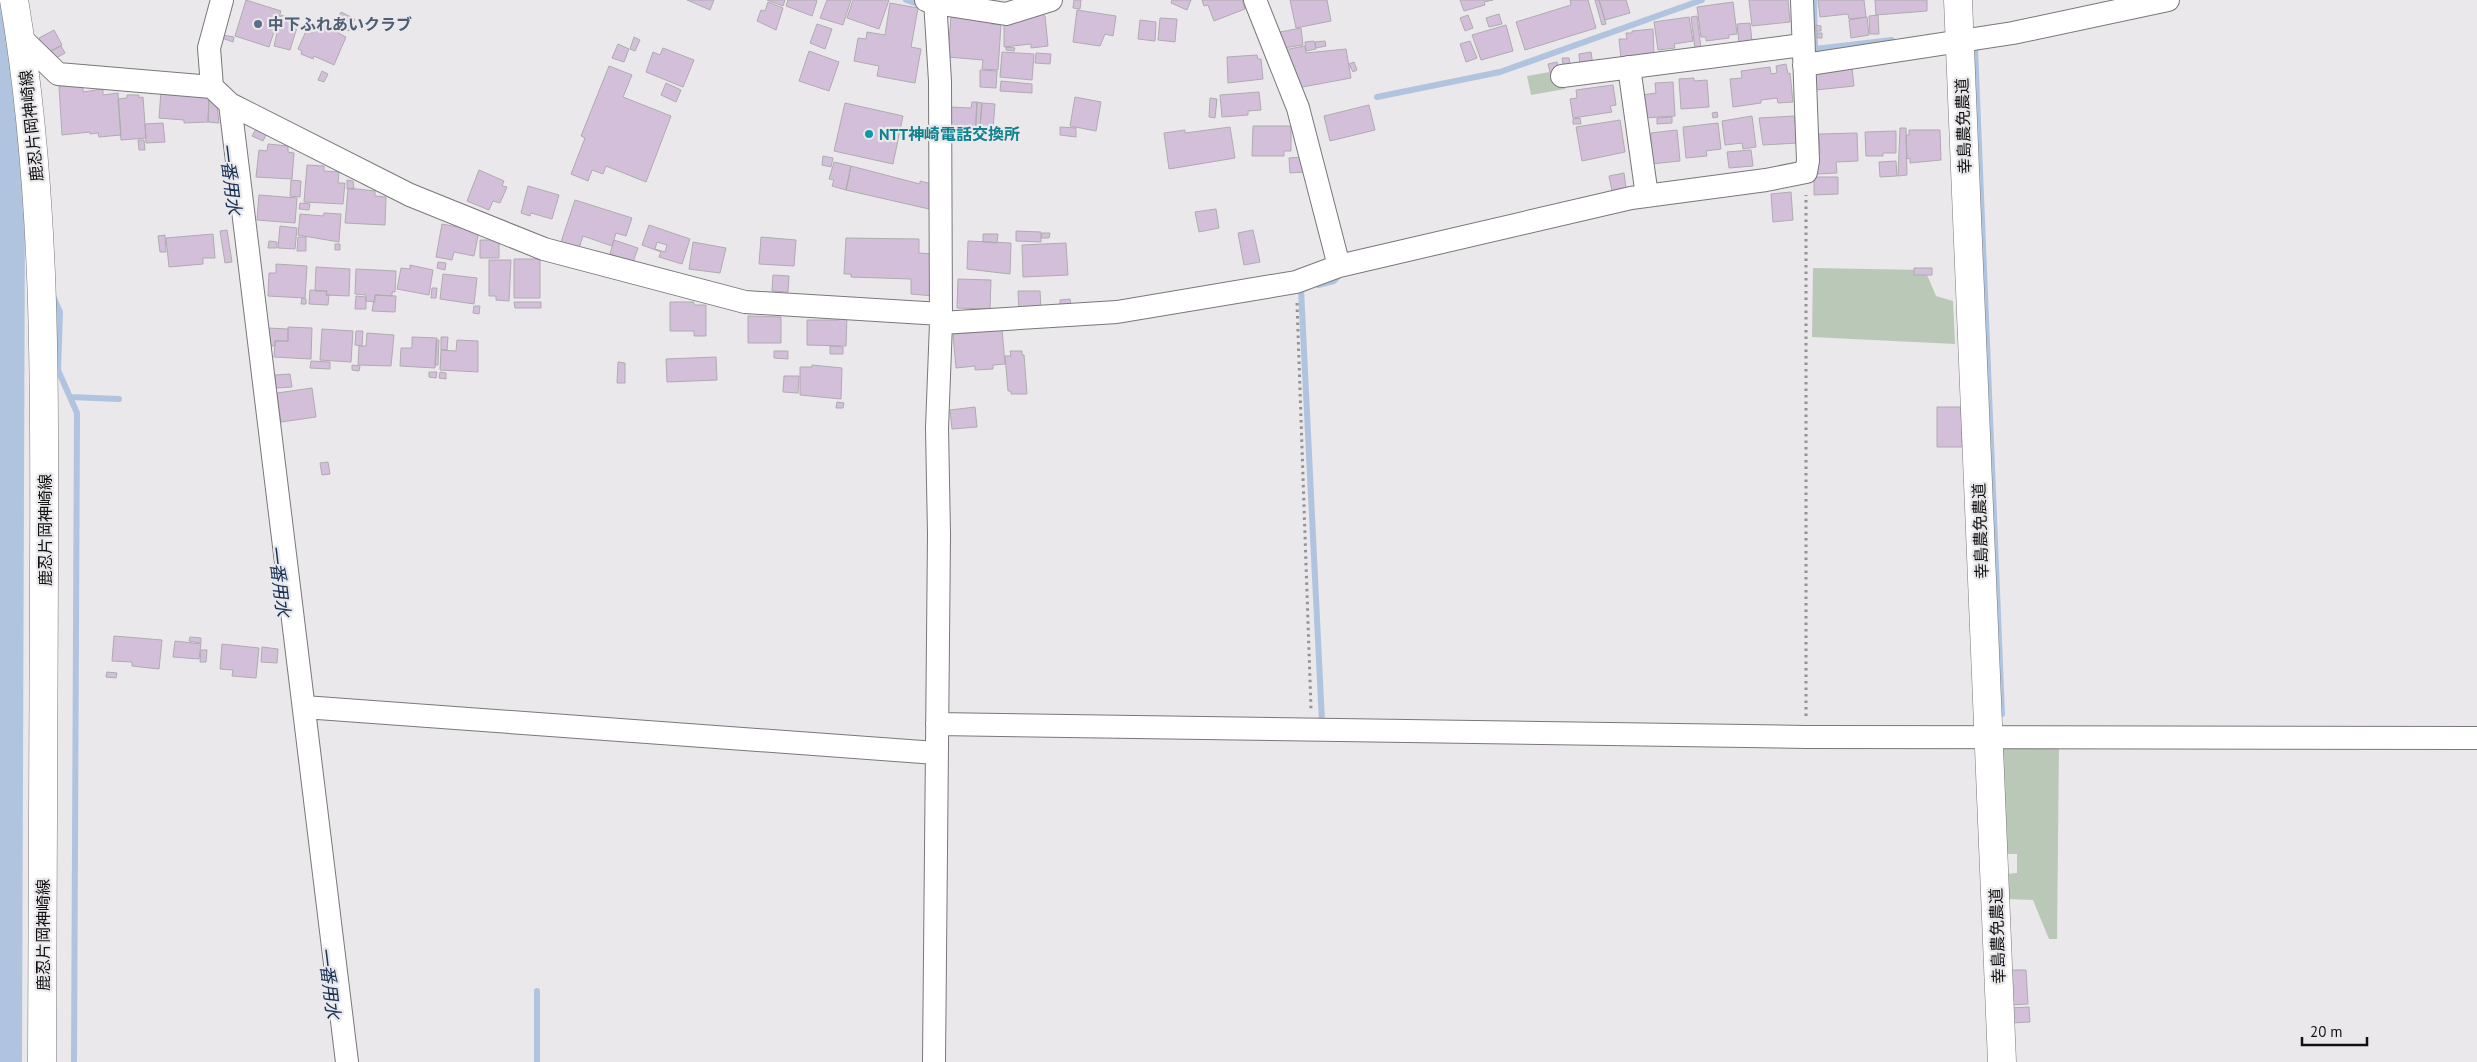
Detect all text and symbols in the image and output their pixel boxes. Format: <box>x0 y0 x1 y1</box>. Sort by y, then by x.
place label: 中下ふれあいクラブ <box>268 14 412 34</box>
marker: 中下ふれあいクラブ <box>252 18 264 30</box>
street label: 鹿忍片岡神崎線 <box>15 69 47 183</box>
street label: 幸島農免農道 <box>1951 78 1975 174</box>
place label: NTT神崎電話交換所 <box>879 124 1020 144</box>
marker: NTT神崎電話交換所 <box>863 128 875 140</box>
water label: 一番用水 <box>215 142 247 218</box>
street label: 鹿忍片岡神崎線 <box>35 474 55 586</box>
street label: 幸島農免農道 <box>1968 483 1992 579</box>
water label: 一番用水 <box>264 544 296 620</box>
street label: 鹿忍片岡神崎線 <box>33 879 53 991</box>
street label: 幸島農免農道 <box>1985 888 2009 984</box>
water label: 一番用水 <box>314 946 346 1022</box>
scale bar <box>2302 1014 2367 1046</box>
text: 20 m <box>2310 1022 2343 1041</box>

